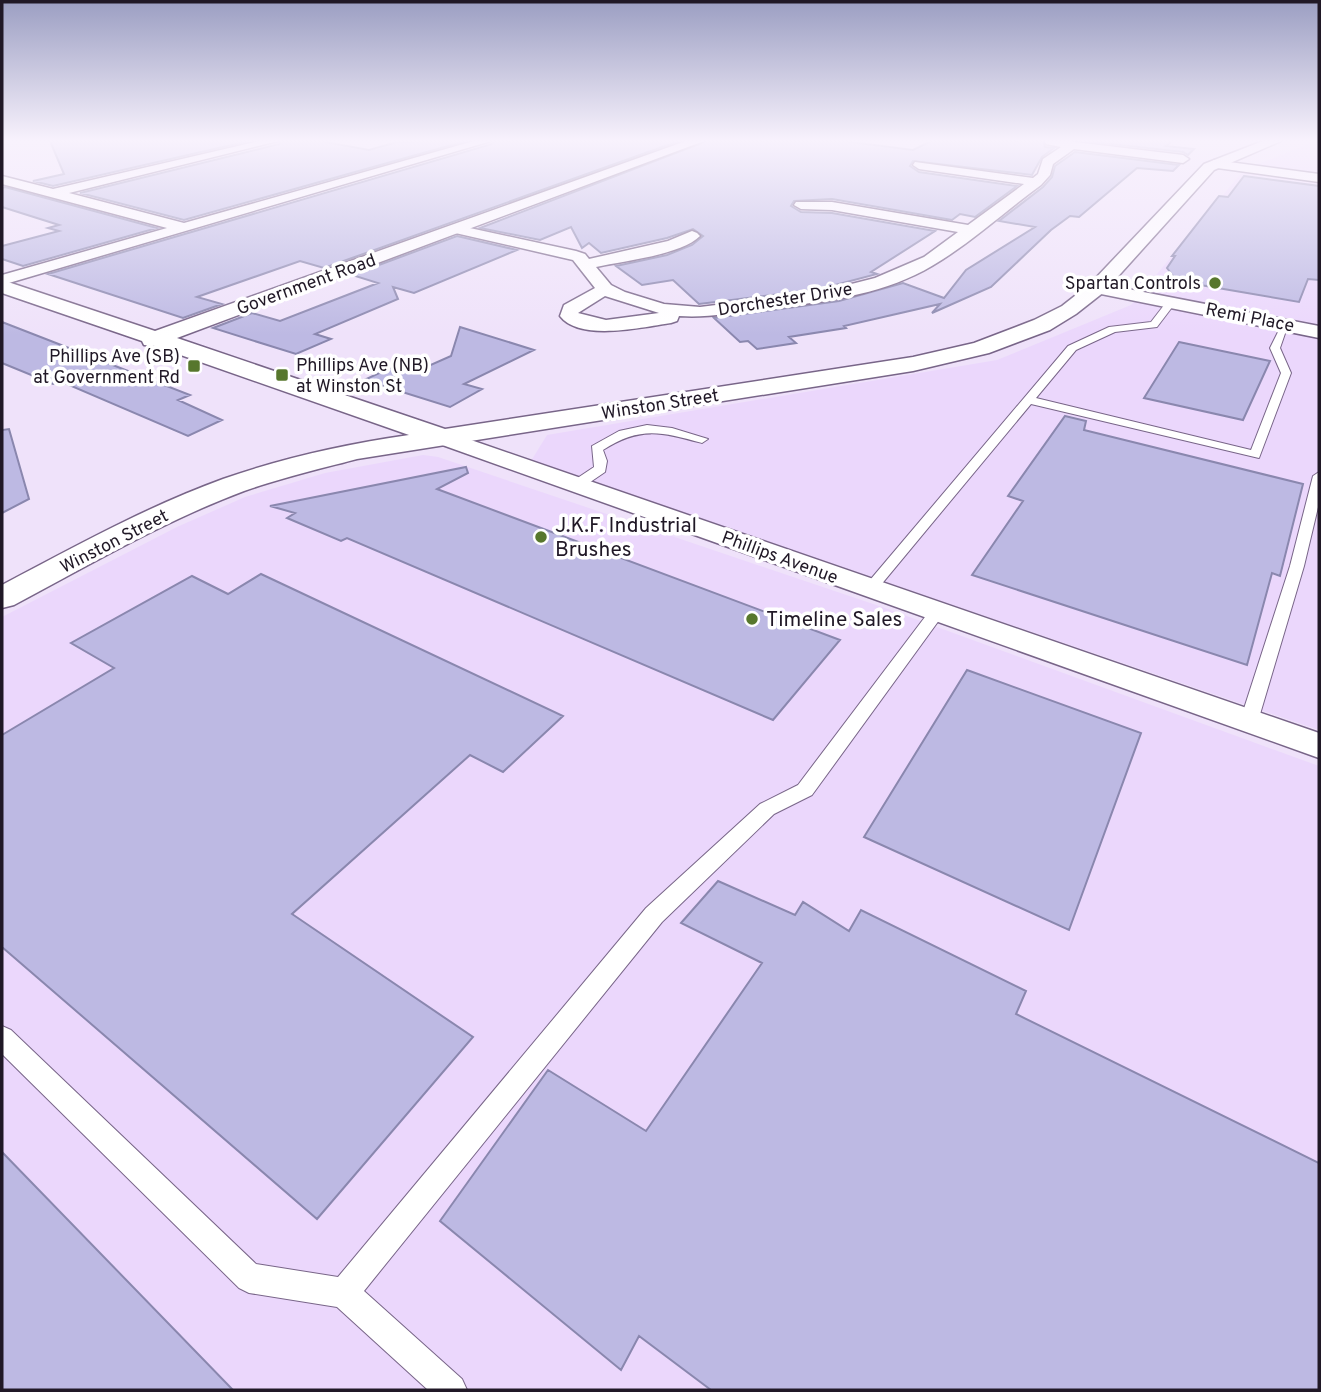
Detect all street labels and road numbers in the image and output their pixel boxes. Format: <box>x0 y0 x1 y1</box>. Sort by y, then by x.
street label: Government Road <box>234 250 379 321</box>
street label: Dorchester Drive <box>716 278 854 322</box>
street label: Remi Place <box>1203 299 1296 338</box>
street label: Winston Street <box>600 385 721 426</box>
street label: Winston Street <box>57 505 173 580</box>
street label: Phillips Avenue <box>718 527 841 590</box>

